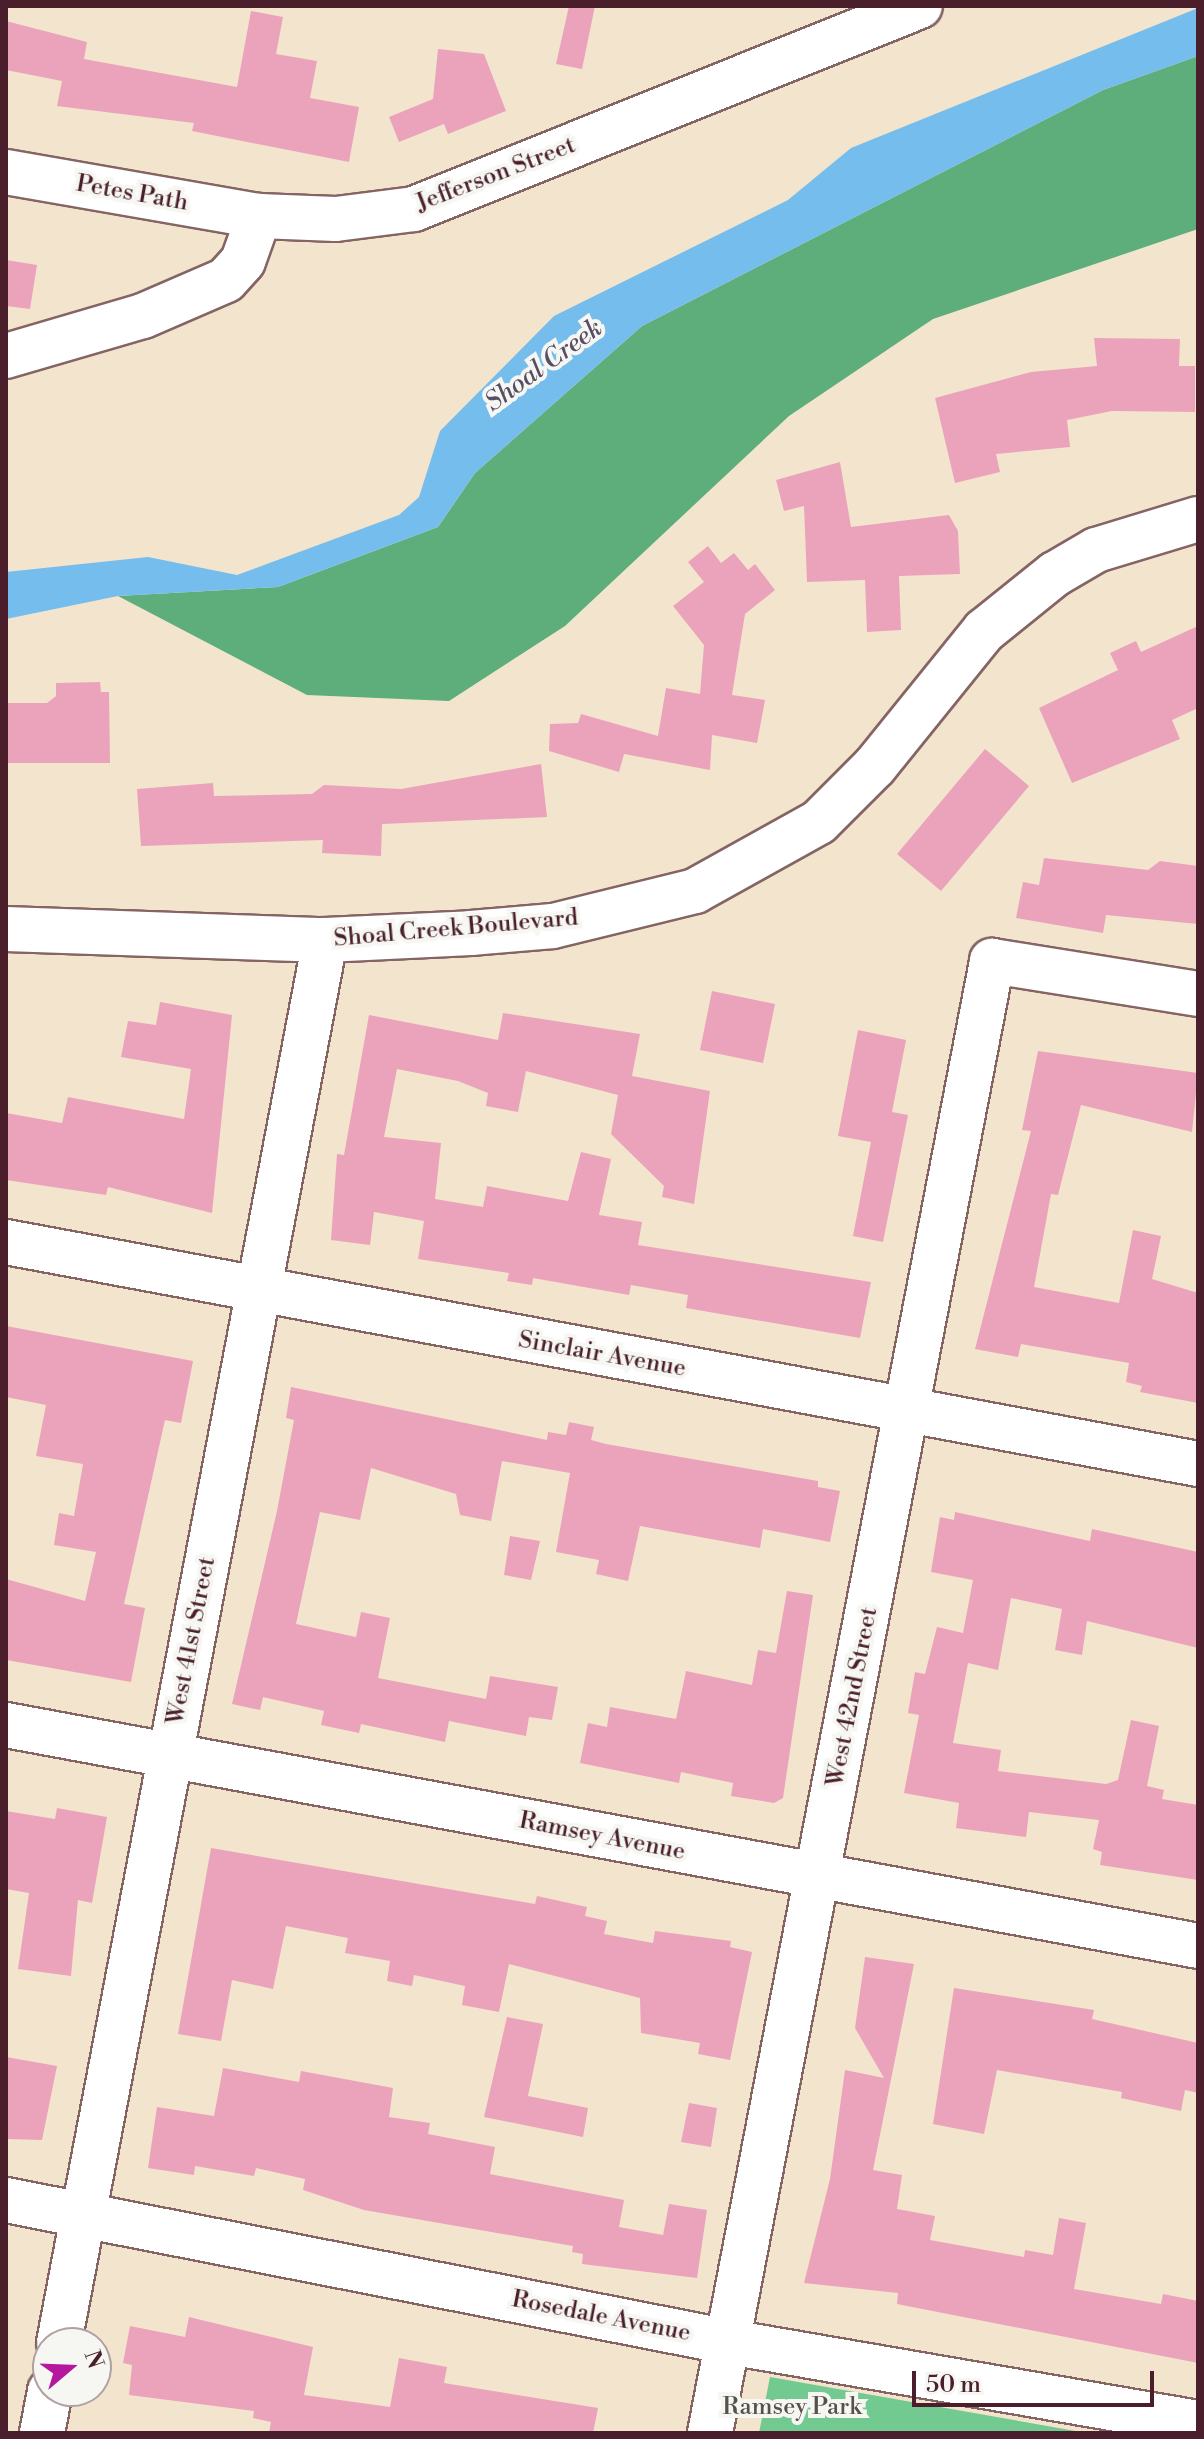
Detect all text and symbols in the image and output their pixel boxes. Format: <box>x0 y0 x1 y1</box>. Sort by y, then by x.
street label: Jefferson Street <box>412 131 580 219</box>
street label: Petes Path <box>74 170 190 218</box>
water label: Shoal Creek <box>479 313 609 419</box>
street label: Shoal Creek Boulevard <box>333 904 579 954</box>
street label: Sinclair Avenue <box>516 1326 688 1384</box>
street label: West 41st Street <box>162 1555 222 1727</box>
street label: West 42nd Street <box>821 1605 885 1789</box>
street label: Ramsey Avenue <box>517 1807 687 1867</box>
street label: Rosedale Avenue <box>509 2286 693 2348</box>
north arrow <box>32 2327 112 2407</box>
text: N <box>78 2347 109 2372</box>
scale bar <box>916 2355 1158 2405</box>
text: 50 m <box>926 2370 981 2400</box>
park label: Ramsey Park <box>722 2394 862 2422</box>

